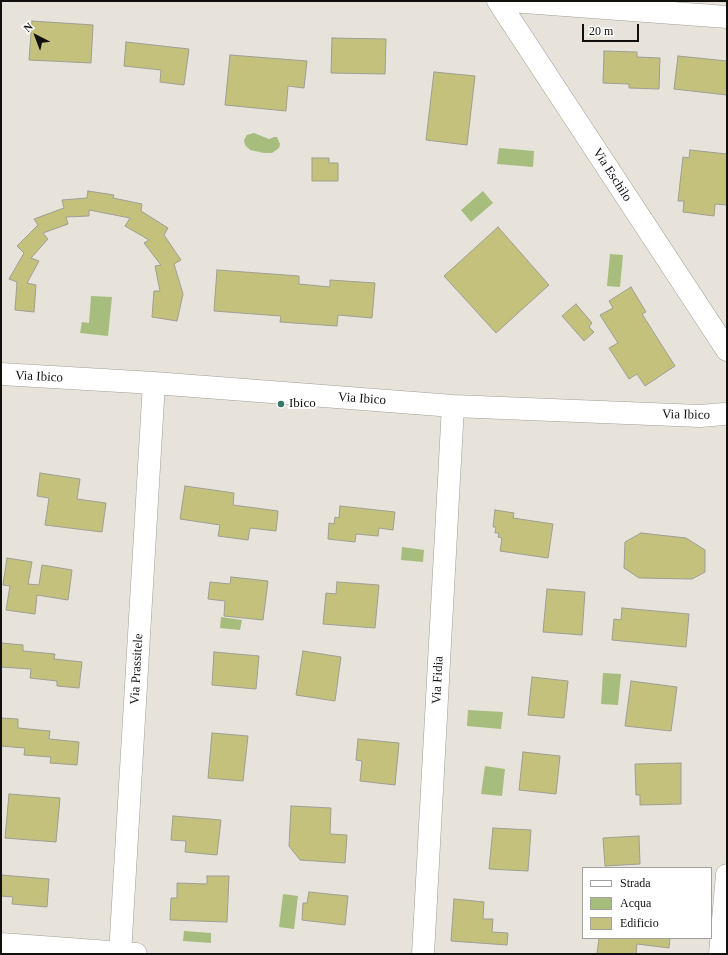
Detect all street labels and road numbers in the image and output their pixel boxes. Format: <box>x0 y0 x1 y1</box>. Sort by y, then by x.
street label: Via Eschilo <box>589 145 635 205</box>
street label: Via Ibico <box>15 368 63 386</box>
street label: Via Ibico <box>338 390 386 408</box>
street label: Via Ibico <box>662 407 710 423</box>
street label: Via Prassitele <box>127 633 147 705</box>
street label: Via Fidia <box>429 656 447 704</box>

